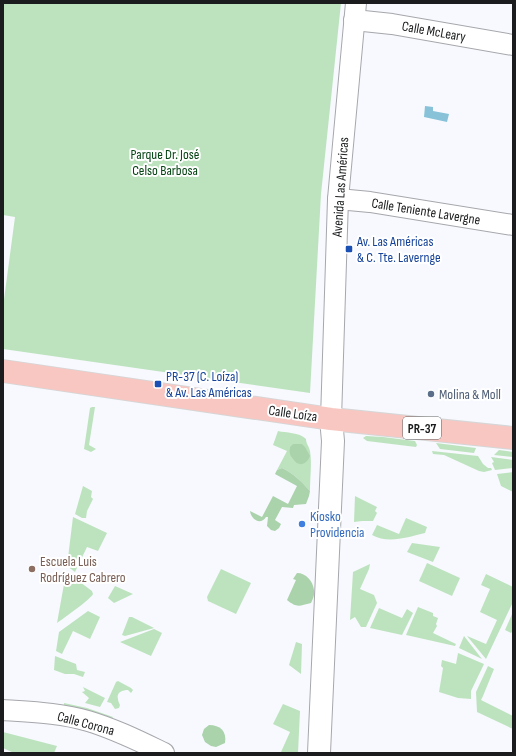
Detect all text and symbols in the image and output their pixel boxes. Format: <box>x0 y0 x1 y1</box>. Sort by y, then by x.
street label: Calle McLeary <box>401 18 468 46</box>
street label: Avenida Las Américas <box>328 137 352 238</box>
park label: Parque Dr. José Celso Barbosa <box>131 146 199 179</box>
street label: Calle Teniente Lavergne <box>370 194 482 228</box>
place label: Av. Las Américas & C. Tte. Lavernge <box>356 233 441 266</box>
marker: Av. Las Américas & C. Tte. Lavernge <box>344 244 354 254</box>
place label: PR-37 (C. Loíza) & Av. Las Américas <box>166 368 252 401</box>
marker: PR-37 (C. Loíza) & Av. Las Américas <box>153 379 163 389</box>
place label: Molina & Moll <box>439 386 501 403</box>
marker: Molina & Moll <box>426 389 436 399</box>
street label: Calle Loíza <box>268 402 318 425</box>
road number: PR-37 <box>403 417 441 439</box>
place label: Kiosko Providencia <box>310 508 364 541</box>
marker: Kiosko Providencia <box>297 519 307 529</box>
place label: Escuela Luis Rodríguez Cabrero <box>40 553 126 586</box>
marker: Escuela Luis Rodríguez Cabrero <box>27 564 37 574</box>
street label: Calle Corona <box>55 708 116 739</box>

